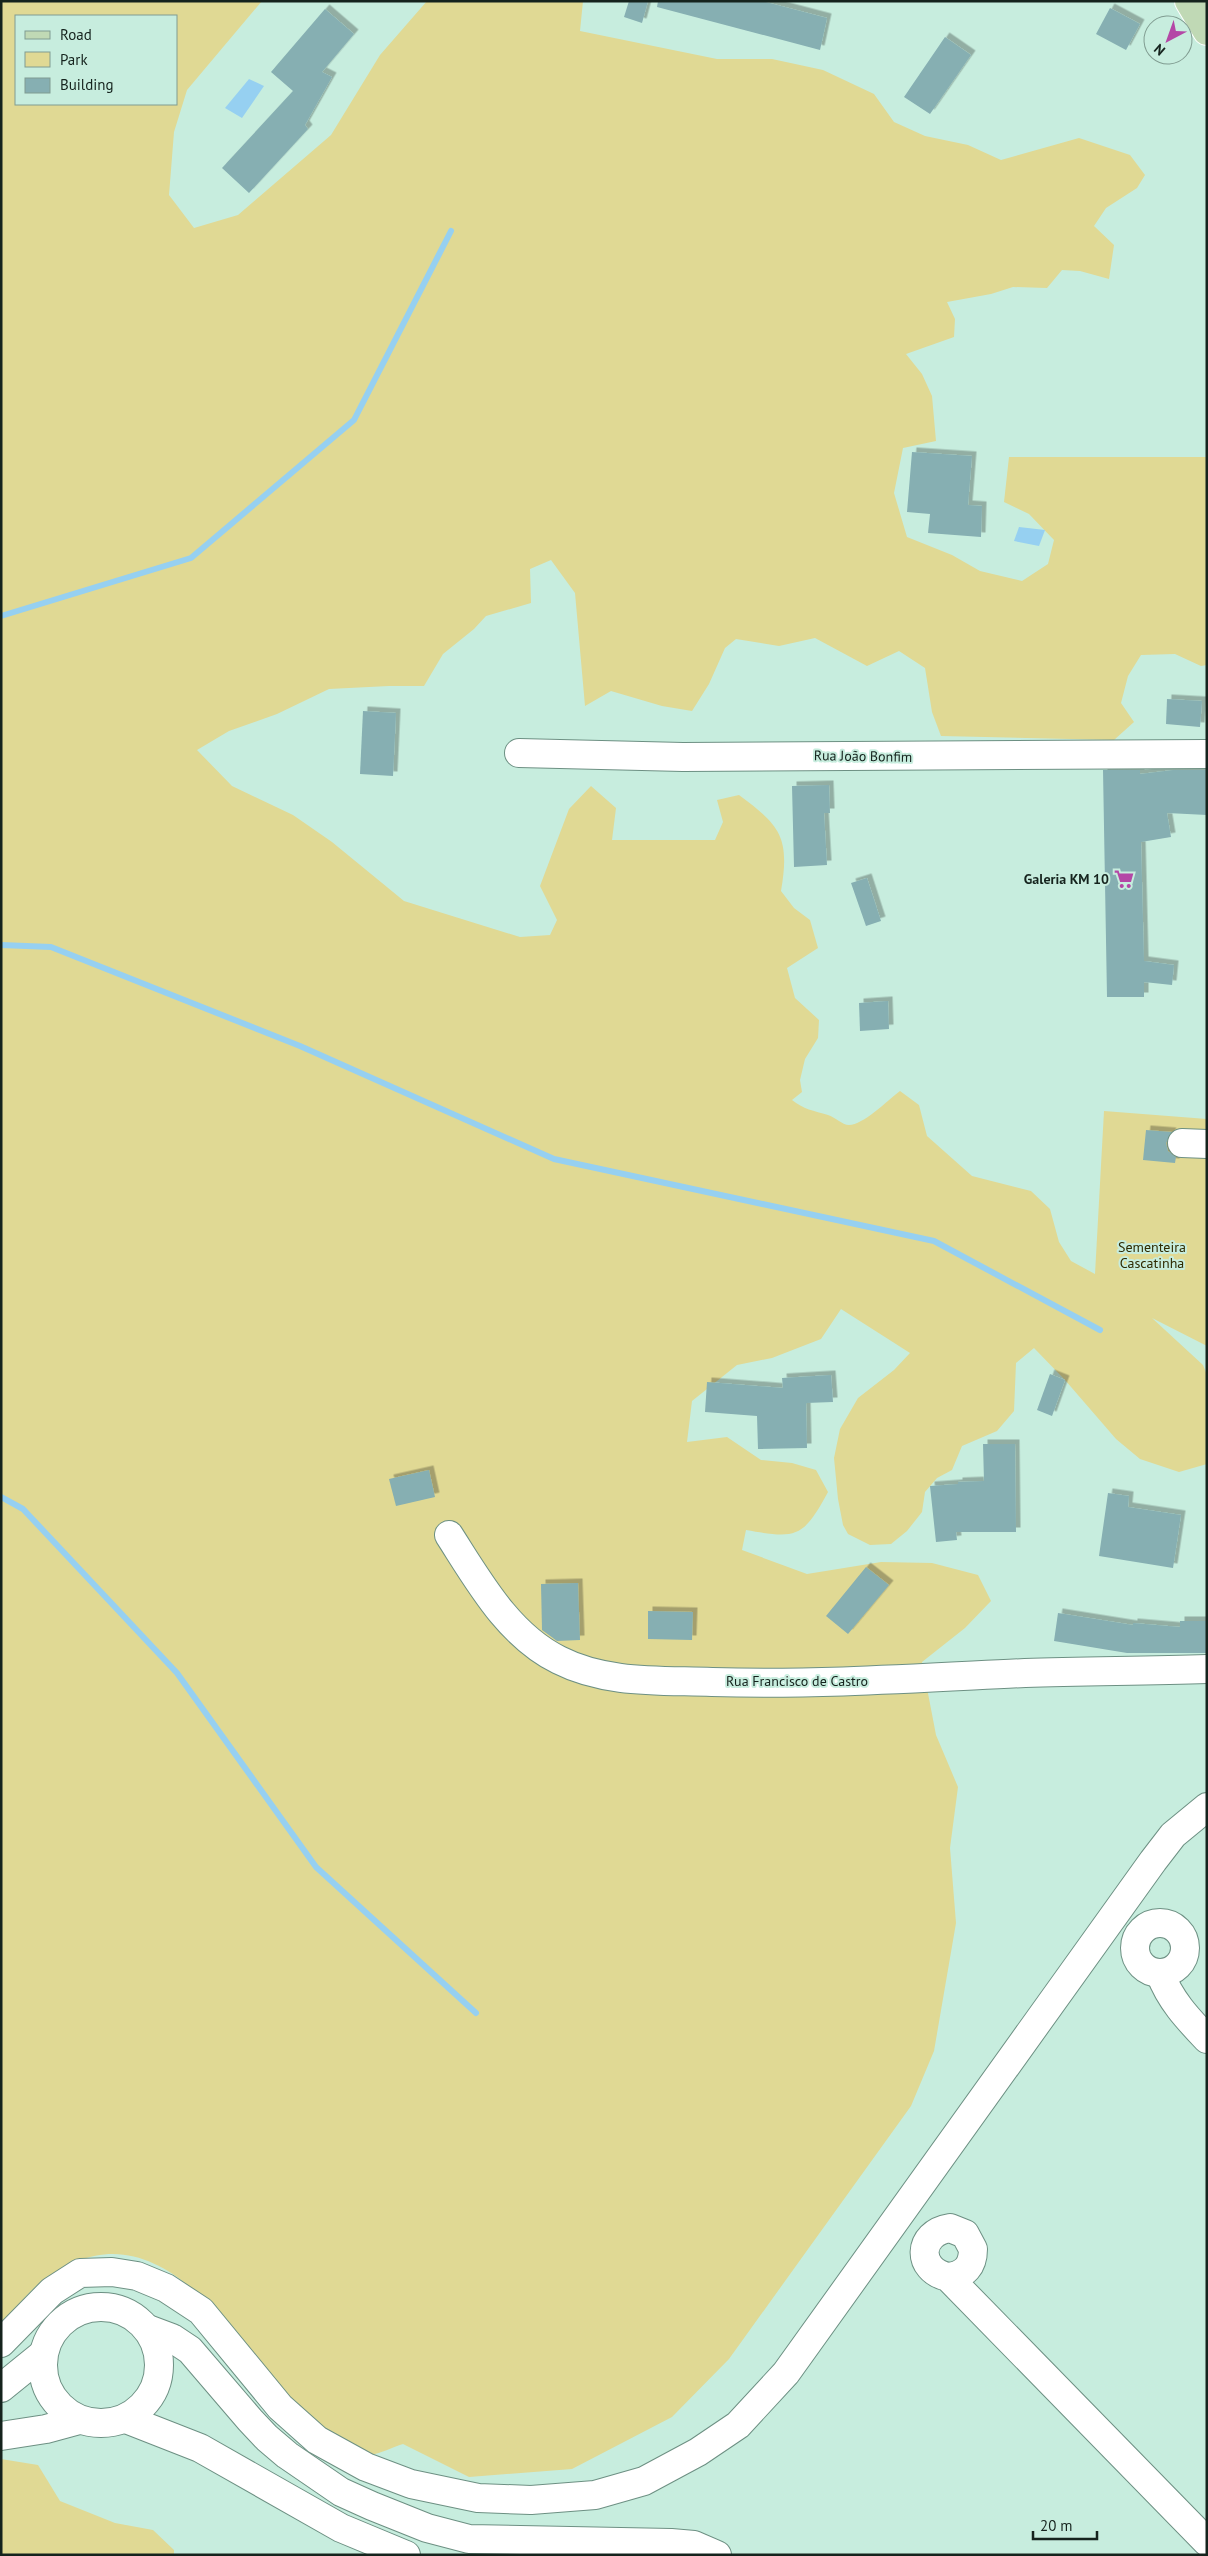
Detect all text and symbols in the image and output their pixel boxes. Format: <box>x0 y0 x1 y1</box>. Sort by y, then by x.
legend <box>15 15 178 105</box>
north arrow <box>1143 15 1193 65</box>
text: Road <box>60 25 92 44</box>
text: N <box>1150 40 1169 60</box>
text: Park <box>60 50 88 69</box>
text: Building <box>60 75 114 94</box>
street label: Rua João Bonfim <box>814 746 912 766</box>
supermarket icon: Galeria KM 10 <box>1113 868 1135 890</box>
place label: Galeria KM 10 <box>1024 870 1109 888</box>
park label: Sementeira Cascatinha <box>1118 1238 1186 1272</box>
street label: Rua Francisco de Castro <box>726 1672 868 1690</box>
scale bar <box>1033 2508 1097 2540</box>
text: 20 m <box>1040 2516 1073 2535</box>

